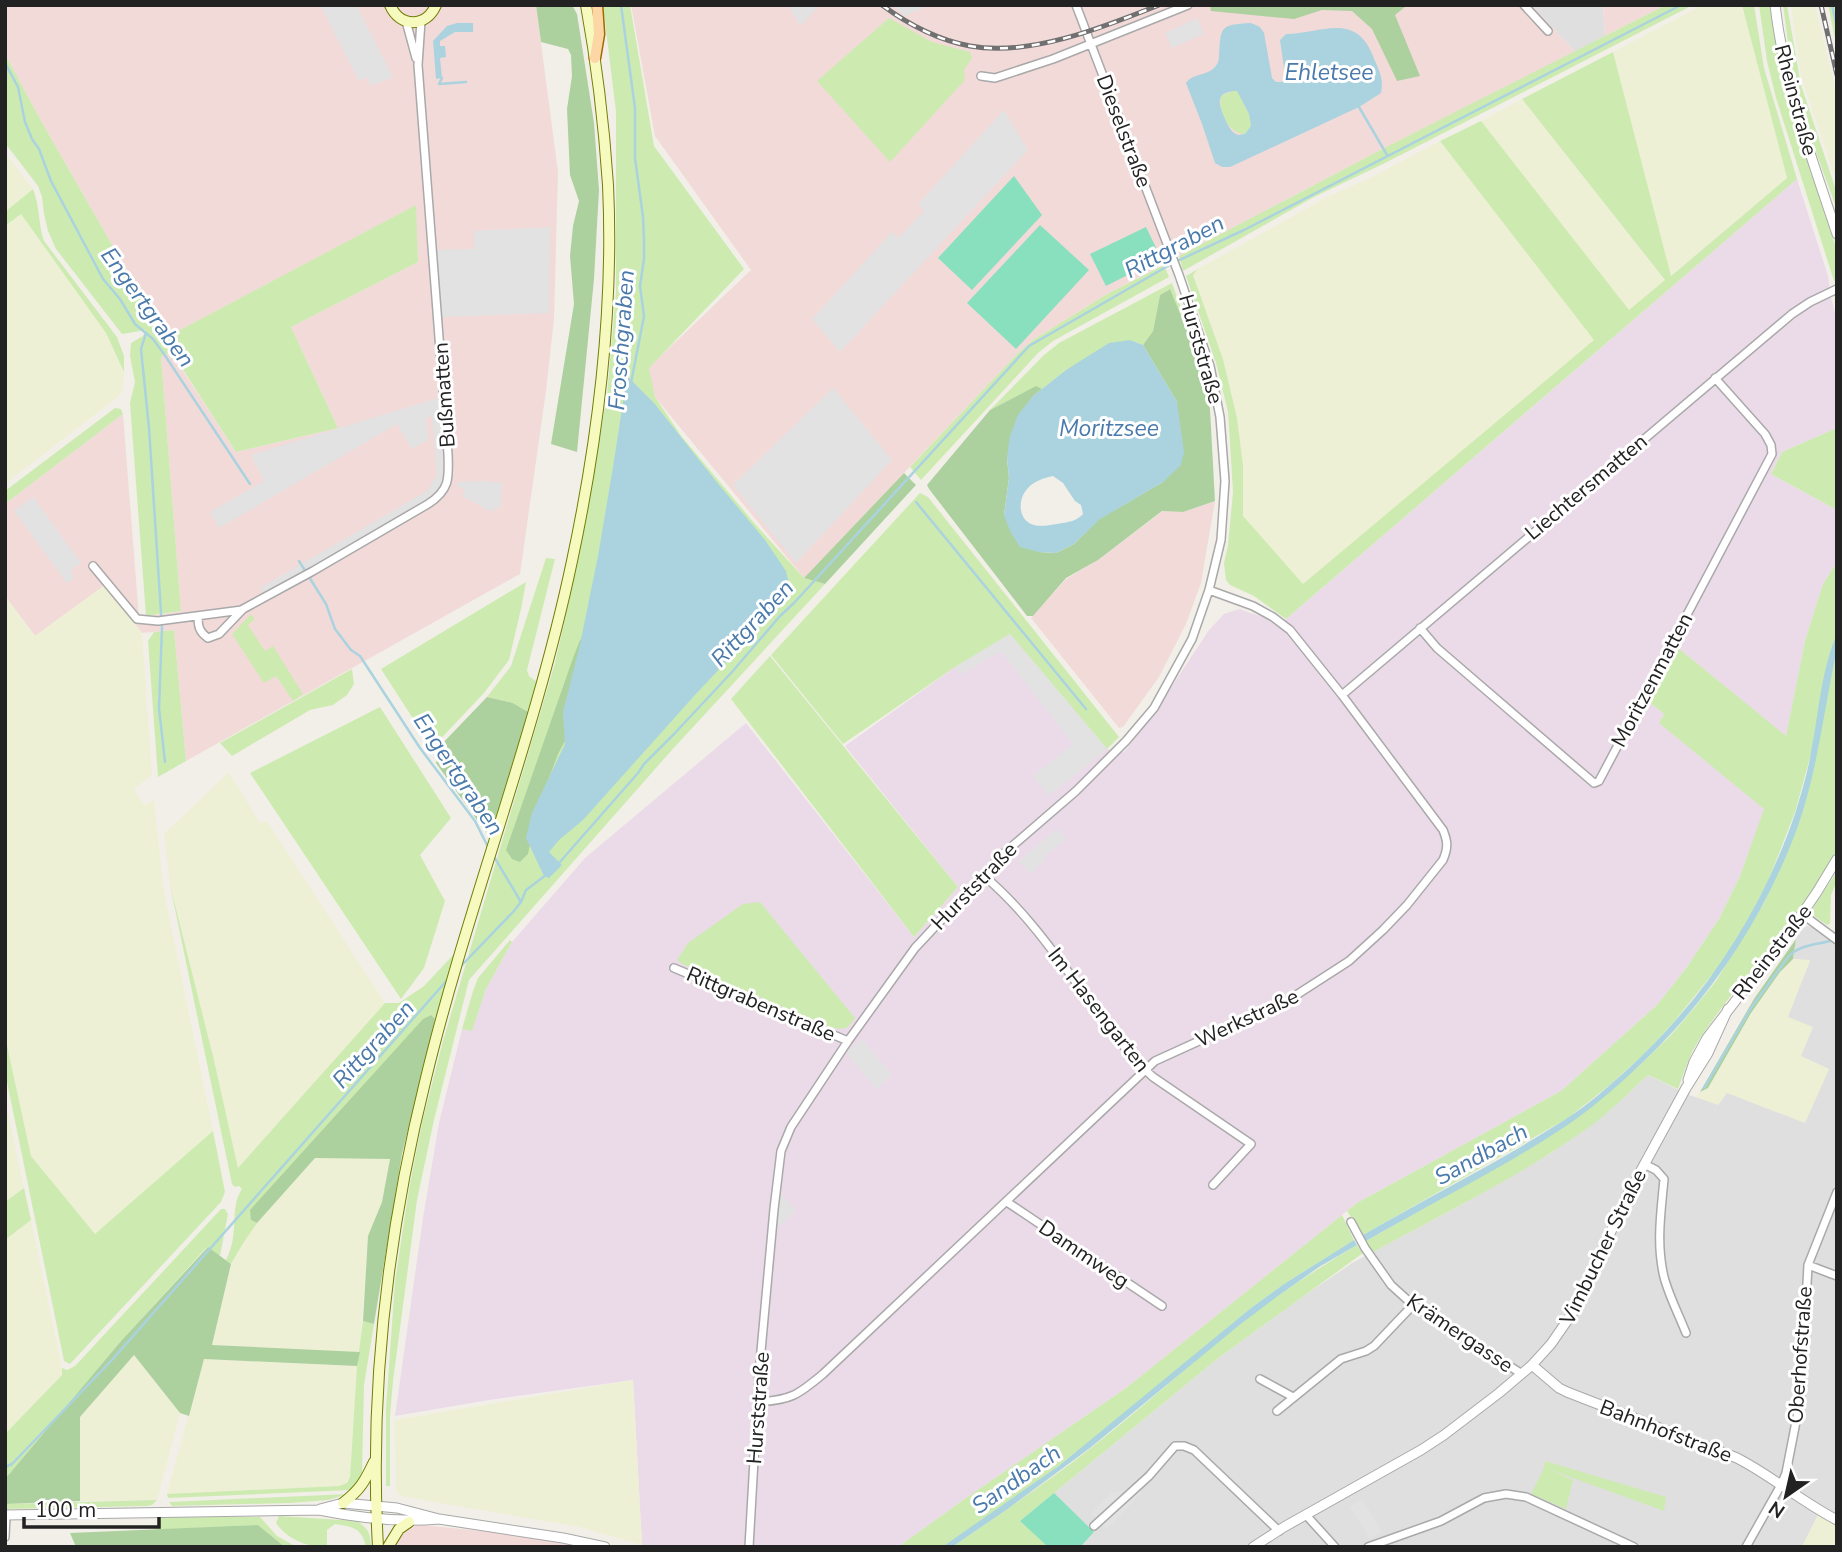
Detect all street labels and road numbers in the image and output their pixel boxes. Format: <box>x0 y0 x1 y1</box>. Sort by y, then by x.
street label: Rheinstraße <box>1768 41 1824 159</box>
street label: Dieselstraße <box>1090 70 1158 192</box>
street label: Hurststraße <box>1172 291 1230 407</box>
street label: Bußmatten <box>426 341 462 449</box>
street label: Liechtersmatten <box>1519 428 1653 546</box>
street label: Moritzenmatten <box>1605 608 1699 752</box>
street label: Hurststraße <box>925 836 1023 936</box>
street label: Rheinstraße <box>1726 898 1818 1006</box>
street label: Im Hasengarten <box>1042 942 1156 1078</box>
street label: Rittgrabenstraße <box>682 960 840 1048</box>
street label: Werkstraße <box>1191 982 1303 1054</box>
street label: Vimbucher Straße <box>1553 1164 1653 1330</box>
street label: Dammweg <box>1033 1213 1135 1295</box>
street label: Oberhofstraße <box>1781 1285 1819 1425</box>
street label: Krämergasse <box>1401 1287 1519 1379</box>
street label: Hurststraße <box>740 1351 776 1465</box>
street label: Bahnhofstraße <box>1596 1393 1736 1469</box>

